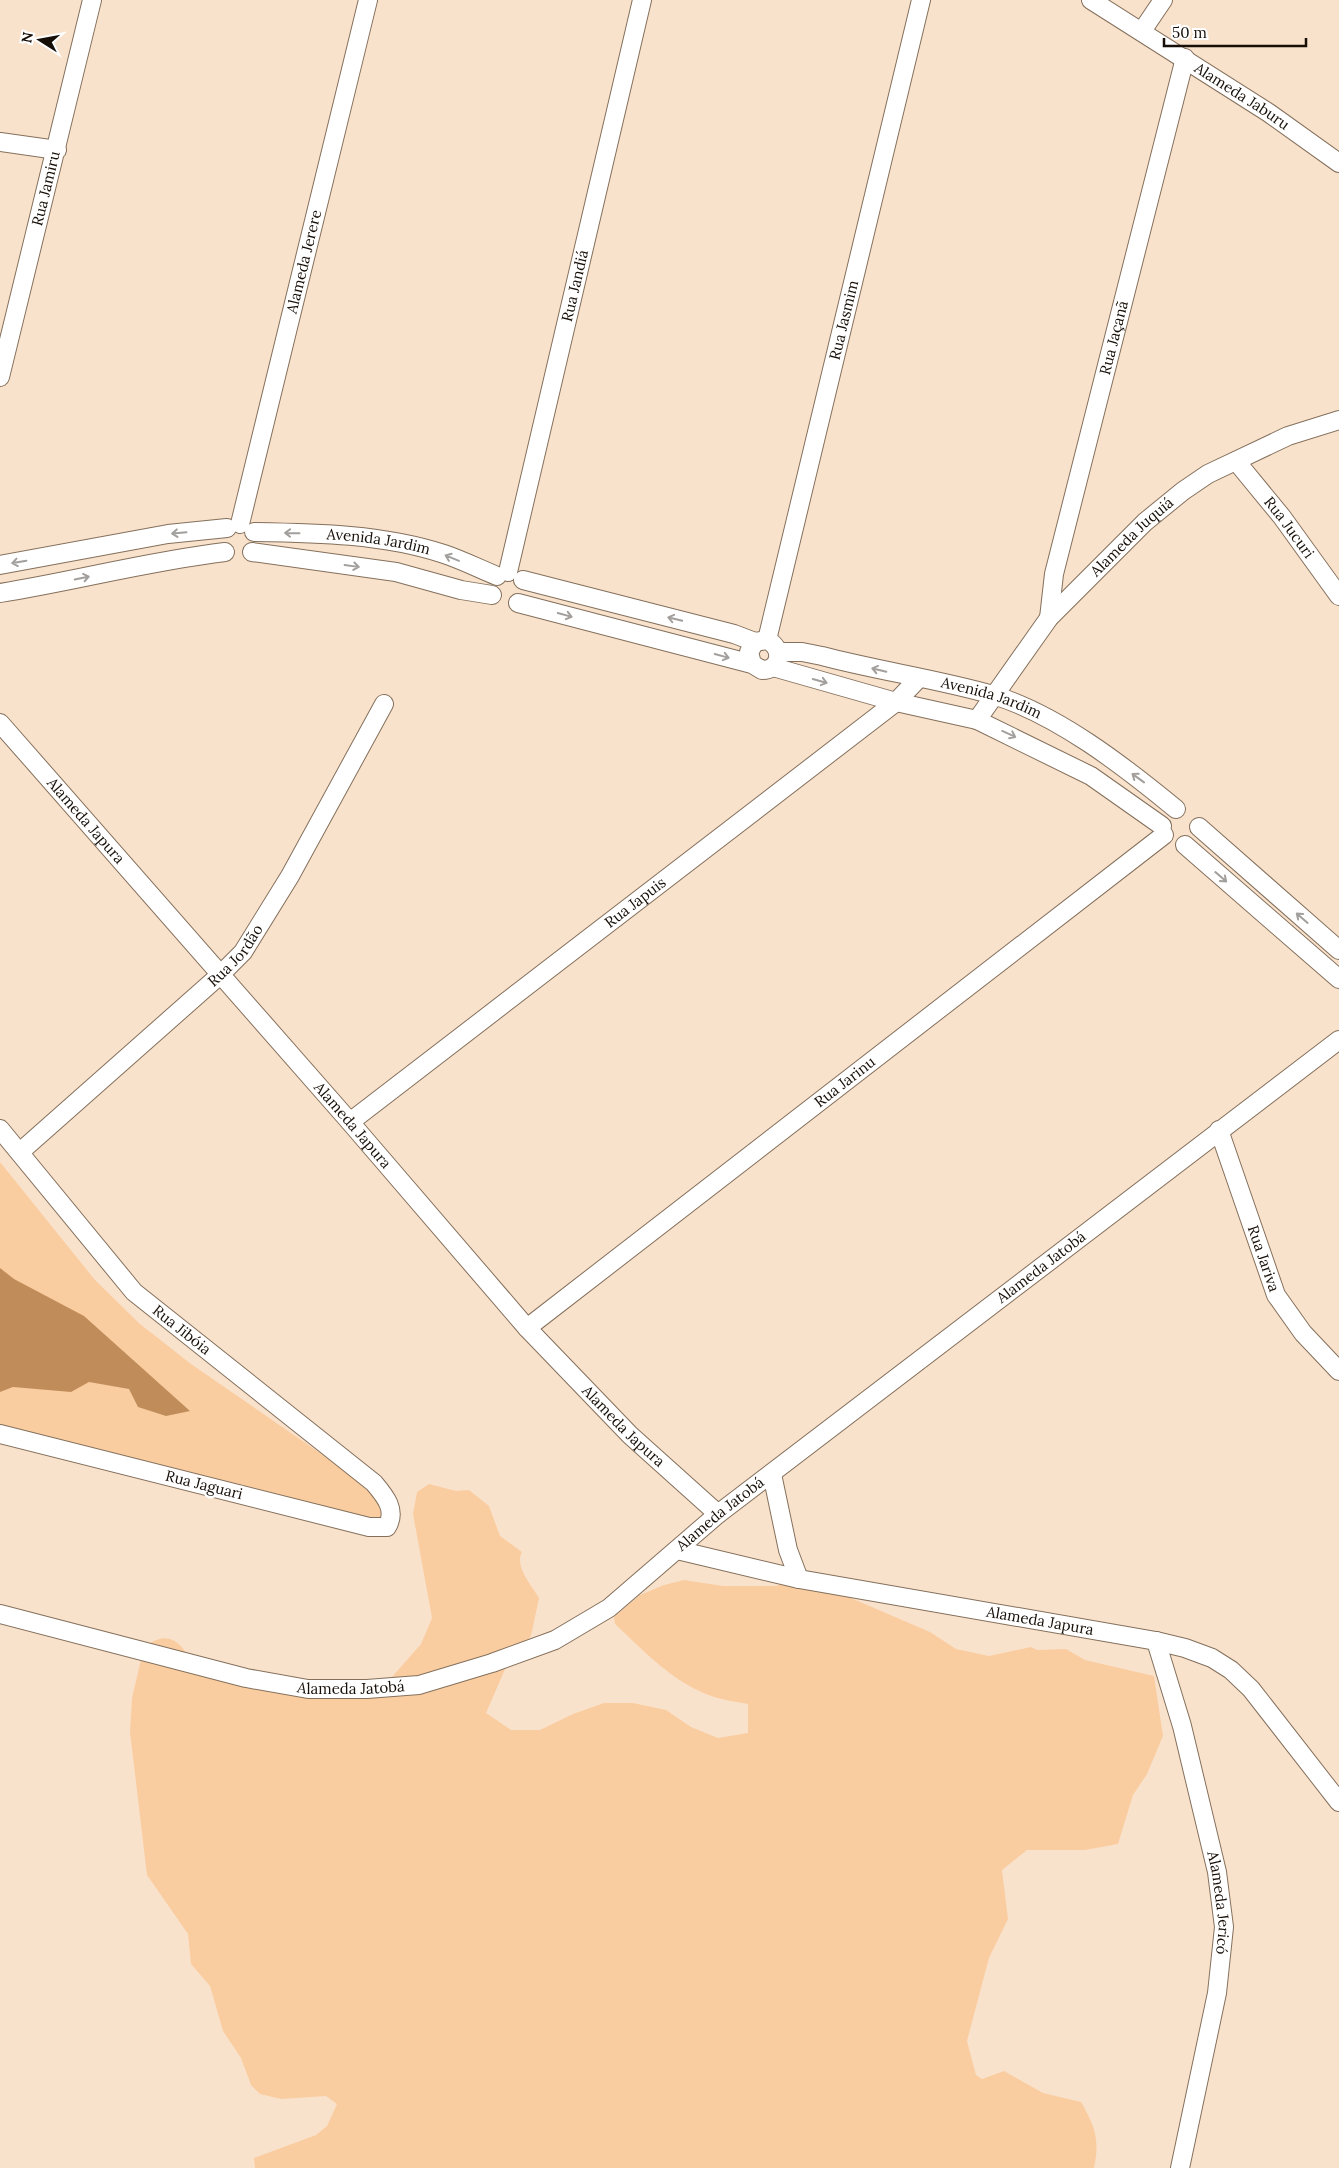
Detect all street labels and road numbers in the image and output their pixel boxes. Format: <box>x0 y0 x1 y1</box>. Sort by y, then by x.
street label: Alameda Jaburu <box>1190 58 1294 134</box>
street label: Rua Jamiru <box>27 149 64 228</box>
street label: Alameda Jerere <box>282 208 325 316</box>
street label: Rua Jandiá <box>557 248 592 323</box>
street label: Rua Jasmim <box>825 278 862 362</box>
street label: Rua Jaçanã <box>1095 298 1132 377</box>
street label: Alameda Juquiá <box>1085 492 1177 581</box>
street label: Rua Jucuri <box>1260 492 1319 562</box>
street label: Avenida Jardim <box>325 524 433 558</box>
street label: Avenida Jardim <box>938 672 1045 723</box>
street label: Alameda Japura <box>42 773 129 868</box>
street label: Rua Japuis <box>601 872 670 932</box>
street label: Rua Jordão <box>203 921 267 991</box>
street label: Rua Jarinu <box>810 1052 879 1111</box>
street label: Alameda Japura <box>310 1077 396 1172</box>
street label: Rua Jariva <box>1244 1223 1284 1294</box>
street label: Alameda Jatobá <box>992 1227 1090 1308</box>
street label: Rua Jibóia <box>149 1301 215 1359</box>
street label: Alameda Japura <box>578 1380 669 1471</box>
street label: Rua Jaguari <box>164 1466 245 1503</box>
street label: Alameda Jatobá <box>671 1472 768 1555</box>
street label: Alameda Japura <box>984 1602 1095 1639</box>
street label: Alameda Jatobá <box>295 1676 405 1698</box>
street label: Alameda Jericó <box>1203 1848 1234 1956</box>

